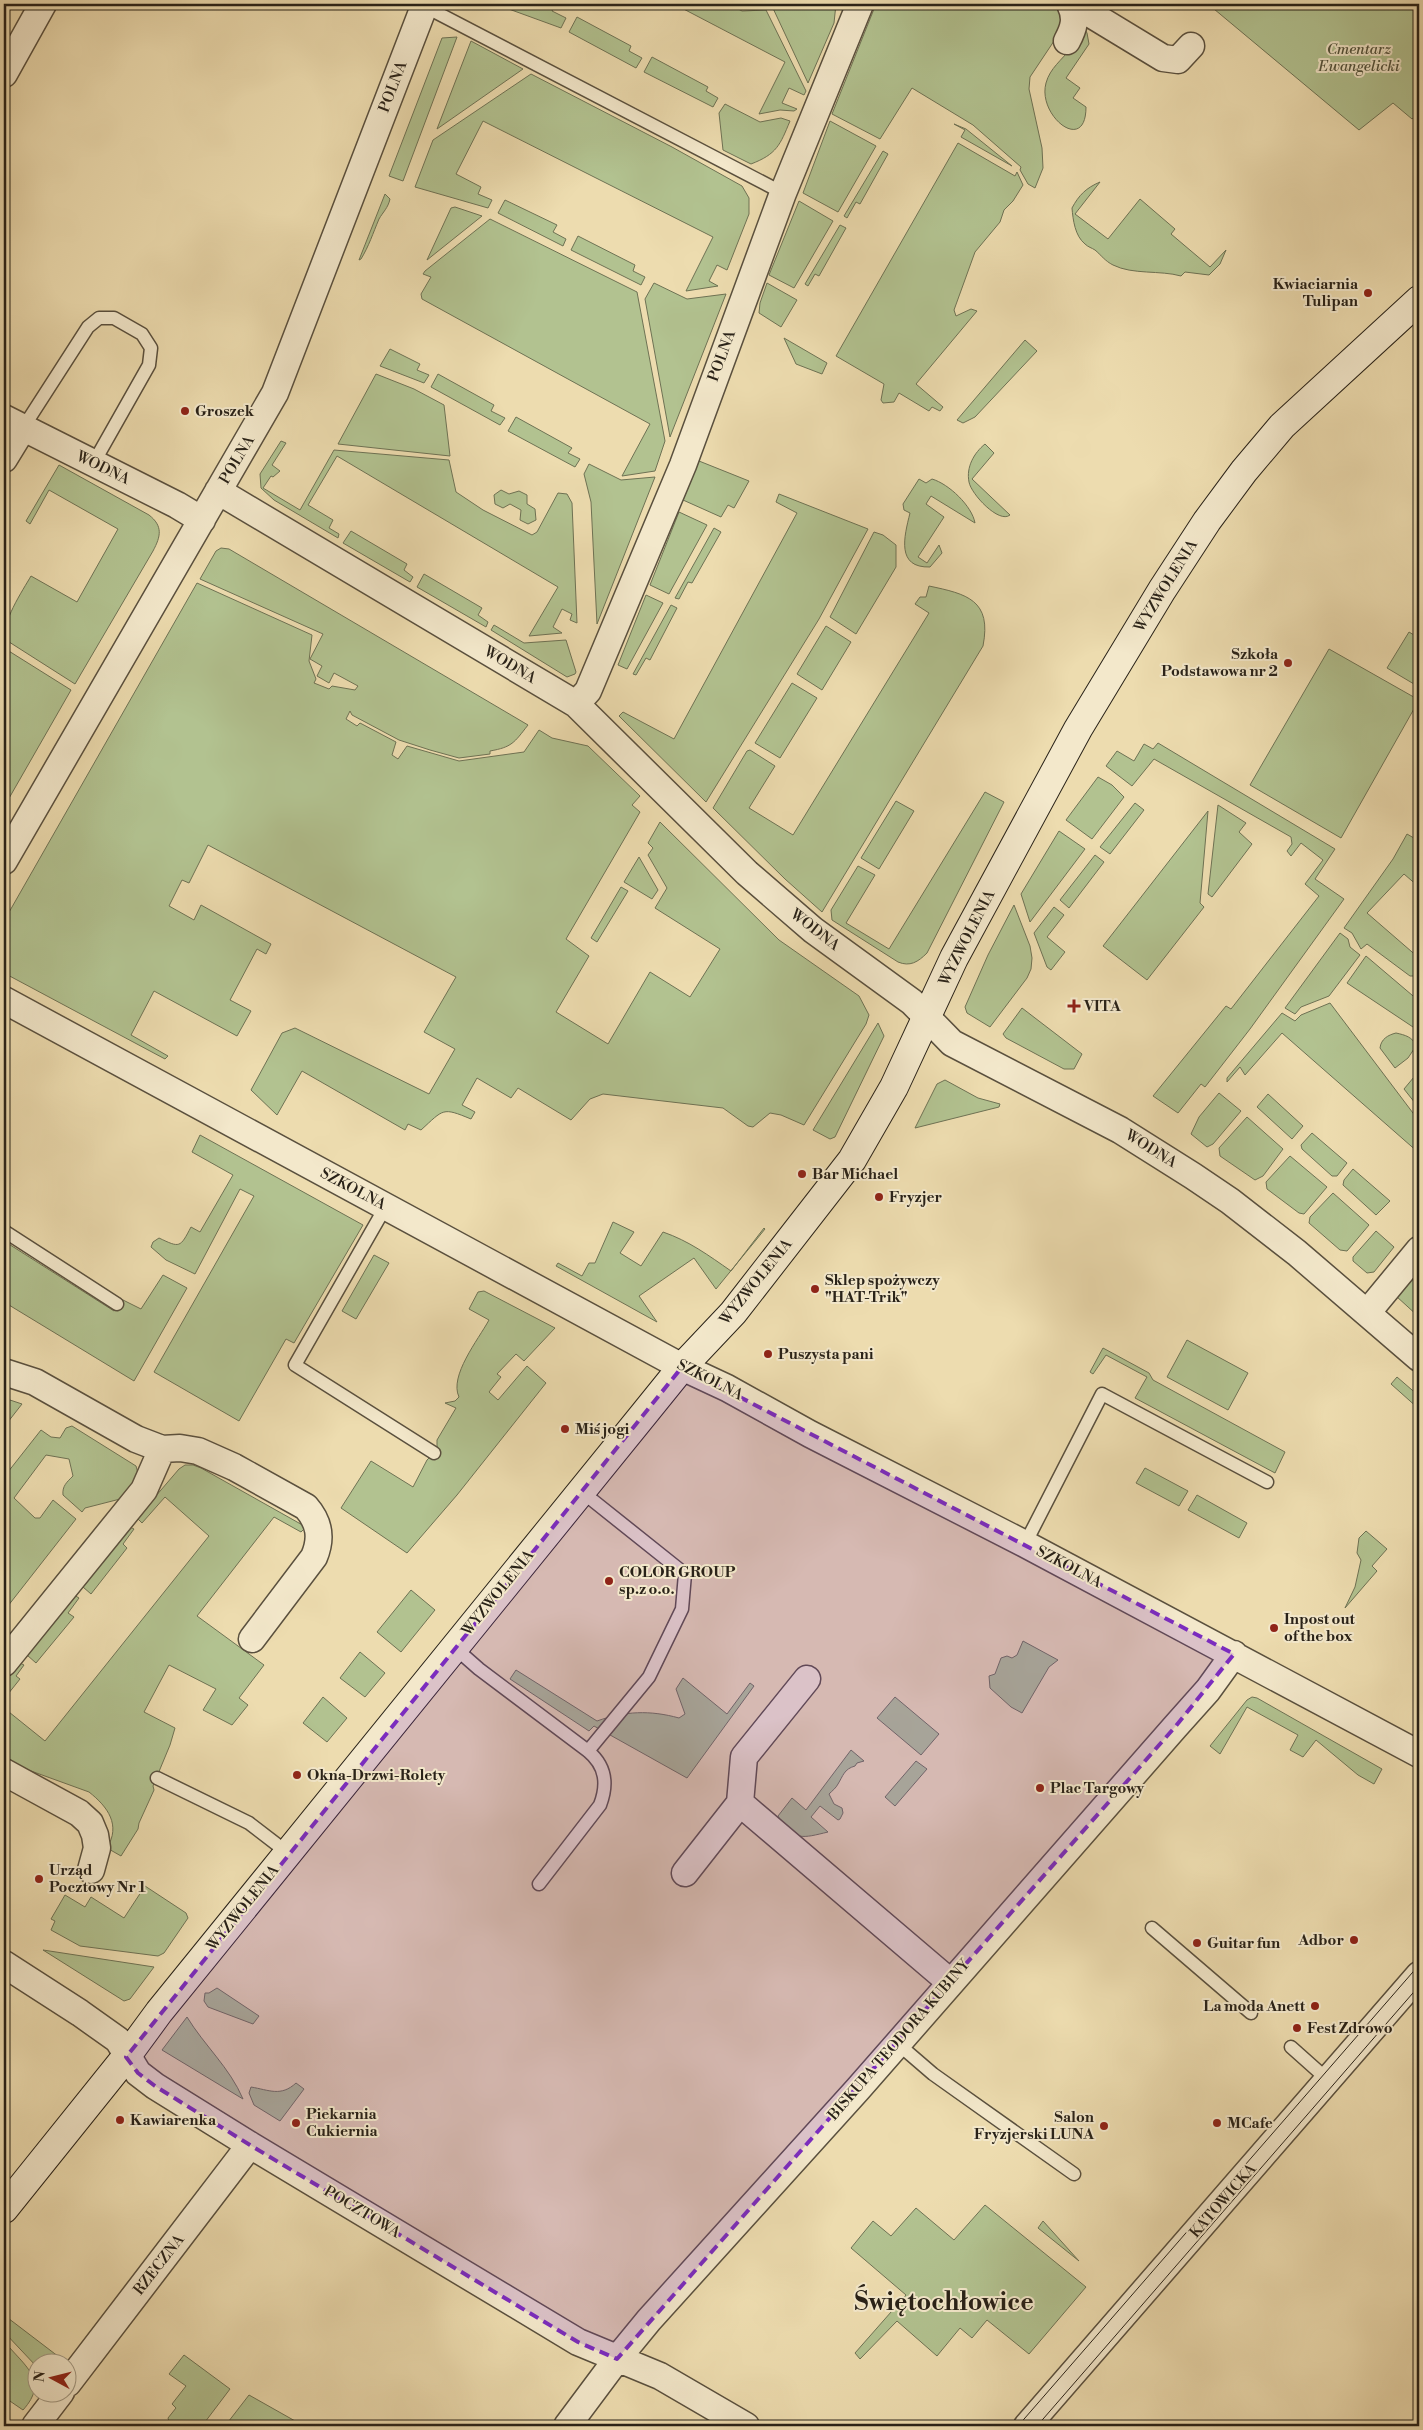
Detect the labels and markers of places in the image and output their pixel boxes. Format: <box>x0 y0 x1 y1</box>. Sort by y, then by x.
place label: Kwiaciarnia Tulipan <box>1273 275 1359 311</box>
marker: Kwiaciarnia Tulipan <box>1362 287 1374 299</box>
place label: Groszek <box>195 402 255 421</box>
marker: Groszek <box>179 405 191 417</box>
place label: Szkoła Podstawowa nr 2 <box>1161 645 1279 681</box>
marker: Szkoła Podstawowa nr 2 <box>1282 657 1294 669</box>
place label: VITA <box>1083 997 1121 1016</box>
marker: VITA <box>1068 1000 1080 1012</box>
place label: Bar Michael <box>812 1165 898 1184</box>
marker: Bar Michael <box>796 1168 808 1180</box>
place label: Fryzjer <box>889 1188 943 1207</box>
marker: Fryzjer <box>873 1191 885 1203</box>
place label: Sklep spożywczy "HAT-Trik" <box>825 1271 940 1307</box>
marker: Sklep spożywczy "HAT-Trik" <box>809 1283 821 1295</box>
place label: Puszysta pani <box>778 1345 874 1364</box>
marker: Puszysta pani <box>762 1348 774 1360</box>
place label: Miś jogi <box>575 1420 630 1439</box>
marker: Miś jogi <box>559 1423 571 1435</box>
place label: COLOR GROUP sp.z o.o. <box>619 1563 736 1599</box>
marker: COLOR GROUP sp.z o.o. <box>603 1575 615 1587</box>
place label: Inpost out of the box <box>1284 1610 1356 1646</box>
marker: Inpost out of the box <box>1268 1622 1280 1634</box>
place label: Okna-Drzwi-Rolety <box>307 1766 446 1785</box>
marker: Okna-Drzwi-Rolety <box>291 1769 303 1781</box>
place label: Plac Targowy <box>1050 1779 1145 1798</box>
marker: Plac Targowy <box>1034 1782 1046 1794</box>
place label: Urząd Pocztowy Nr 1 <box>49 1861 147 1897</box>
marker: Urząd Pocztowy Nr 1 <box>33 1873 45 1885</box>
place label: Adbor <box>1297 1931 1344 1950</box>
place label: Guitar fun <box>1207 1934 1281 1953</box>
marker: Adbor <box>1348 1934 1360 1946</box>
marker: Guitar fun <box>1191 1937 1203 1949</box>
place label: La moda Anett <box>1203 1997 1306 2016</box>
marker: La moda Anett <box>1309 2000 1321 2012</box>
place label: Fest Zdrowo <box>1307 2019 1393 2038</box>
marker: Fest Zdrowo <box>1291 2022 1303 2034</box>
place label: Piekarnia Cukiernia <box>306 2105 379 2141</box>
place label: Salon Fryzjerski LUNA <box>974 2108 1095 2144</box>
place label: Kawiarenka <box>130 2111 217 2130</box>
marker: Kawiarenka <box>114 2114 126 2126</box>
place label: MCafe <box>1227 2114 1273 2133</box>
marker: Piekarnia Cukiernia <box>290 2117 302 2129</box>
marker: MCafe <box>1211 2117 1223 2129</box>
marker: Salon Fryzjerski LUNA <box>1098 2120 1110 2132</box>

